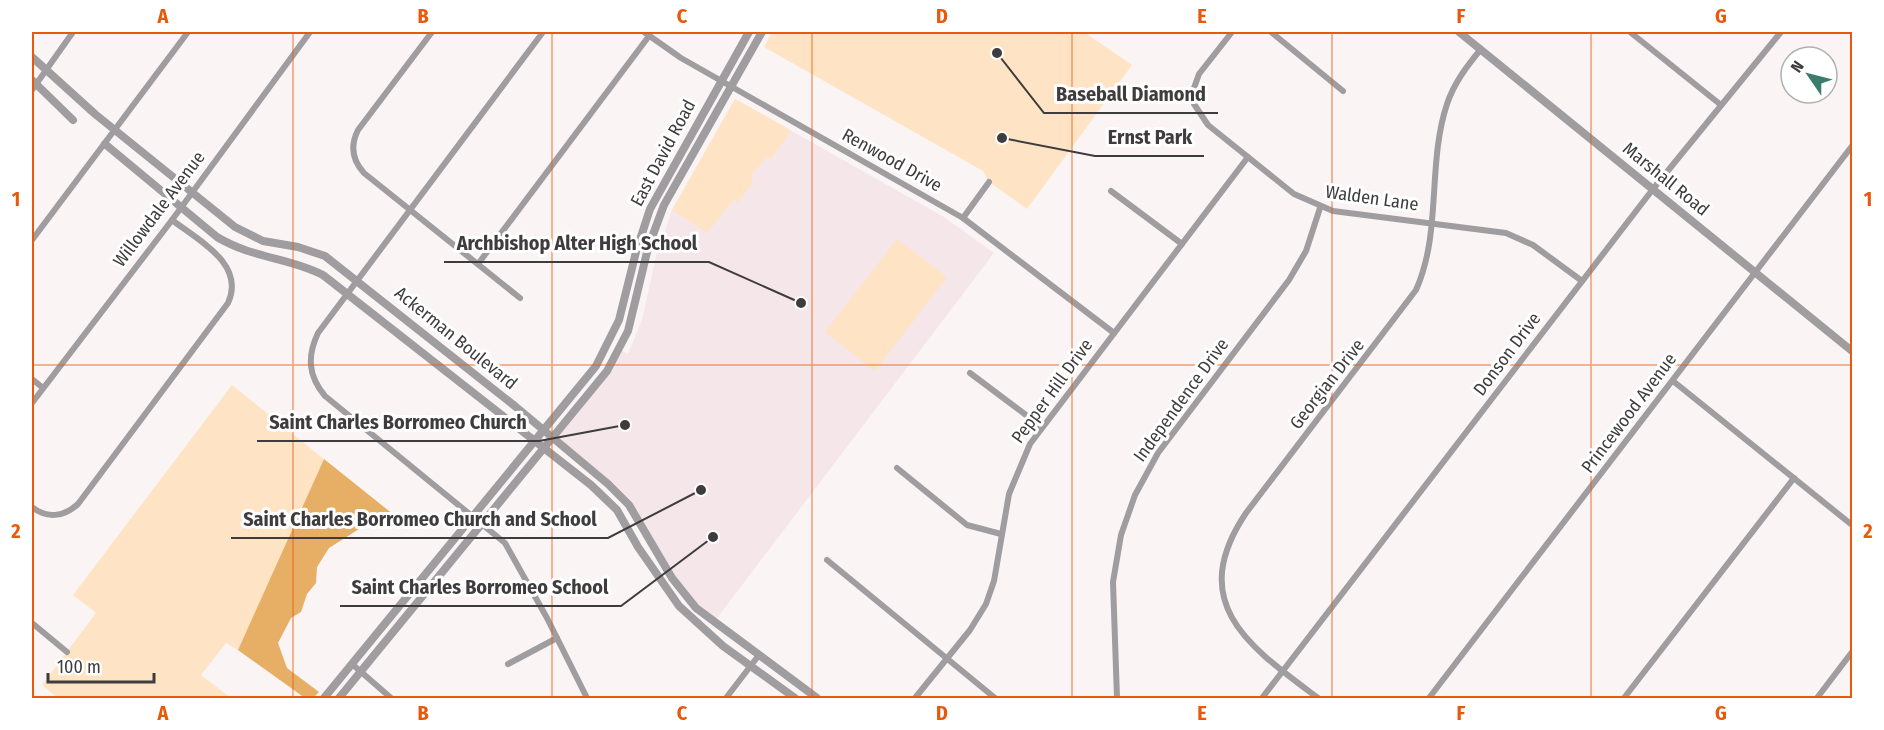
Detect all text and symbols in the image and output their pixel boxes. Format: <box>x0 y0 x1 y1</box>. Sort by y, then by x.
text: A <box>157 4 170 28</box>
text: B <box>417 4 429 28</box>
text: C <box>677 4 688 28</box>
text: D <box>936 4 948 28</box>
text: E <box>1197 4 1207 28</box>
text: F <box>1457 4 1466 28</box>
text: G <box>1715 4 1727 28</box>
north arrow <box>1779 45 1839 105</box>
text: N <box>1787 57 1808 76</box>
callout: Baseball Diamond <box>1044 75 1218 113</box>
text: Baseball Diamond <box>1056 82 1206 106</box>
street label: East David Road <box>626 96 700 210</box>
callout: Ernst Park <box>1095 118 1204 156</box>
street label: Renwood Drive <box>838 124 946 196</box>
text: Ernst Park <box>1108 125 1193 149</box>
street label: Marshall Road <box>1618 138 1714 220</box>
street label: Willowdale Avenue <box>108 147 210 271</box>
street label: Walden Lane <box>1324 181 1420 215</box>
text: 1 <box>12 187 20 211</box>
text: 1 <box>1864 187 1872 211</box>
callout: Archbishop Alter High School <box>444 224 709 262</box>
text: Archbishop Alter High School <box>456 231 698 255</box>
street label: Ackerman Boulevard <box>390 282 522 394</box>
street label: Donson Drive <box>1469 308 1545 400</box>
street label: Pepper Hill Drive <box>1007 334 1097 447</box>
street label: Independence Drive <box>1129 334 1233 466</box>
street label: Georgian Drive <box>1285 334 1369 433</box>
street label: Princewood Avenue <box>1577 349 1681 477</box>
callout: Saint Charles Borromeo Church <box>257 403 539 441</box>
text: Saint Charles Borromeo Church <box>269 410 527 434</box>
callout: Saint Charles Borromeo Church and School <box>231 500 608 538</box>
text: Saint Charles Borromeo Church and School <box>243 507 597 531</box>
text: 2 <box>10 519 21 543</box>
text: 2 <box>1862 519 1873 543</box>
callout: Saint Charles Borromeo School <box>340 568 621 606</box>
text: Saint Charles Borromeo School <box>352 575 609 599</box>
scale bar <box>48 646 154 684</box>
text: 100 m <box>57 656 101 678</box>
text: A <box>157 701 170 725</box>
text: B <box>417 701 429 725</box>
text: C <box>677 701 688 725</box>
text: D <box>936 701 948 725</box>
text: E <box>1197 701 1207 725</box>
text: F <box>1457 701 1466 725</box>
text: G <box>1715 701 1727 725</box>

